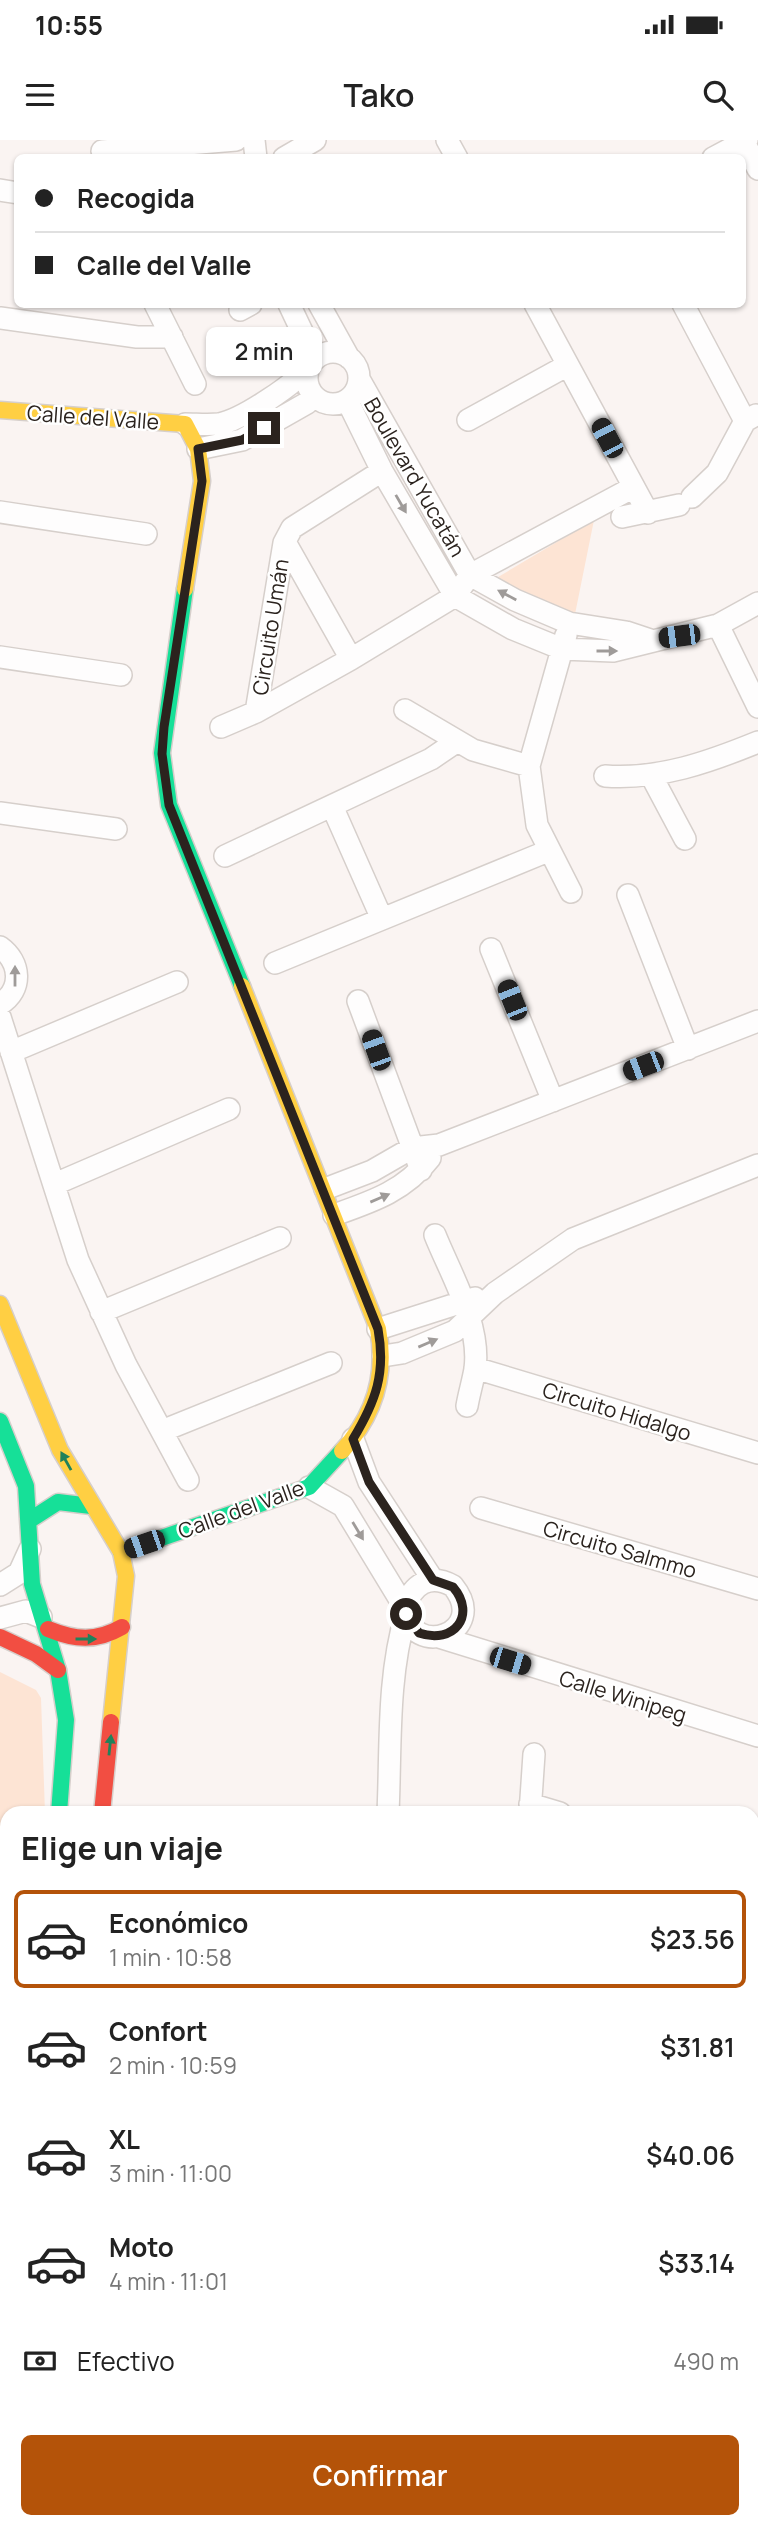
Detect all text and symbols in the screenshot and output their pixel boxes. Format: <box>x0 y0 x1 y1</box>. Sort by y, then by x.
text: 10:55 <box>35 7 103 43</box>
text: Tako <box>343 73 415 117</box>
icon: menu <box>21 76 59 114</box>
icon: search <box>699 76 737 114</box>
text: Recogida <box>77 180 195 216</box>
text: Calle del Valle <box>77 247 252 283</box>
callout: 2 min <box>206 327 322 376</box>
text: 2 min <box>235 335 293 367</box>
street label: Boulevard Yucatán <box>358 392 472 562</box>
street label: Calle del Valle <box>26 398 160 436</box>
route end <box>248 412 280 444</box>
car <box>588 415 627 461</box>
one-way arrow <box>395 494 407 513</box>
street label: Circuito Umán <box>245 557 295 697</box>
one-way arrow <box>497 589 517 601</box>
car <box>657 623 702 649</box>
one-way arrow <box>596 645 618 656</box>
one-way arrow <box>9 964 21 986</box>
car <box>495 977 530 1023</box>
car <box>359 1027 394 1073</box>
car <box>620 1049 667 1083</box>
one-way arrow <box>370 1192 391 1203</box>
one-way arrow <box>418 1337 439 1348</box>
street label: Circuito Hidalgo <box>539 1375 695 1447</box>
one-way arrow <box>60 1451 72 1471</box>
street label: Calle del Valle <box>174 1473 308 1545</box>
street label: Circuito Salmmo <box>540 1514 700 1584</box>
one-way arrow <box>352 1521 365 1540</box>
car <box>121 1527 168 1561</box>
route start <box>390 1598 422 1630</box>
one-way arrow <box>75 1633 97 1645</box>
car <box>487 1645 534 1677</box>
street label: Calle Winipeg <box>556 1663 690 1729</box>
one-way arrow <box>104 1734 115 1756</box>
text: Elige un viaje <box>21 1826 223 1870</box>
text: Económico <box>109 1905 248 1941</box>
icon: car <box>25 1908 88 1971</box>
text: $23.56 <box>650 1921 735 1957</box>
text: 1 min · 10:58 <box>109 1941 232 1973</box>
text: Confort <box>109 2013 208 2049</box>
icon: car <box>25 2016 88 2079</box>
text: $31.81 <box>660 2029 735 2065</box>
text: 2 min · 10:59 <box>109 2049 237 2081</box>
text: XL <box>109 2121 140 2157</box>
icon: car <box>25 2124 88 2187</box>
text: $40.06 <box>646 2137 735 2173</box>
text: 3 min · 11:00 <box>109 2157 232 2189</box>
text: Moto <box>109 2229 174 2265</box>
icon: car <box>25 2232 88 2295</box>
text: $33.14 <box>658 2245 735 2281</box>
text: 4 min · 11:01 <box>109 2265 228 2297</box>
icon: cash <box>21 2342 59 2380</box>
text: Efectivo <box>77 2343 175 2379</box>
text: 490 m <box>673 2345 739 2377</box>
button: Confirmar <box>21 2435 739 2515</box>

